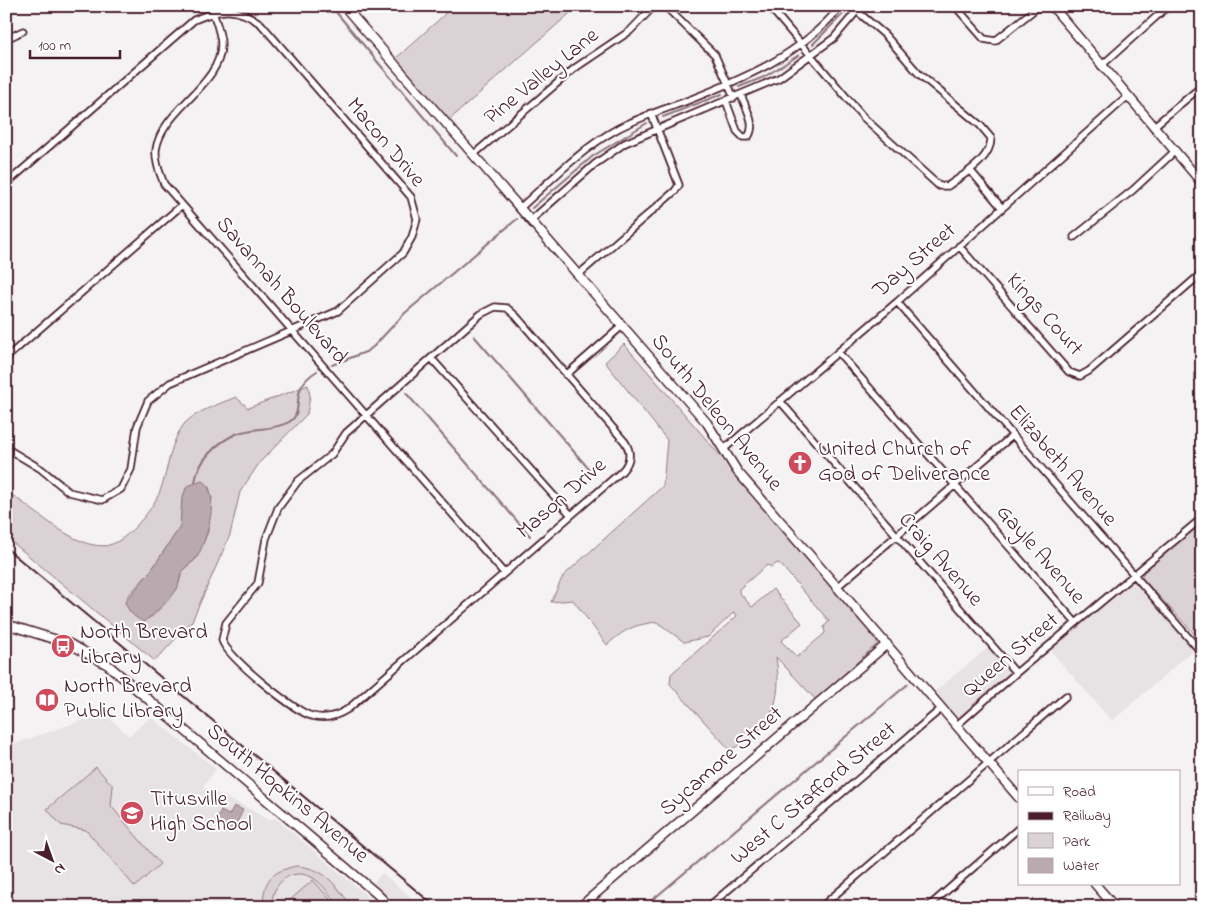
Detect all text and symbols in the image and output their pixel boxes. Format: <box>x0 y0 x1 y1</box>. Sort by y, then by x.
street label: Pine Valley Lane <box>478 21 607 134</box>
scale bar <box>30 28 120 60</box>
text: 100 m <box>38 35 71 57</box>
street label: Macon Drive <box>338 91 432 195</box>
street label: Savannah Boulevard <box>207 210 355 372</box>
street label: Day Street <box>866 215 965 308</box>
street label: Kings Court <box>997 266 1091 365</box>
street label: South Deleon Avenue <box>642 327 790 499</box>
street label: Elizabeth Avenue <box>1000 398 1124 534</box>
place label: United Church of God of Deliverance <box>818 434 990 491</box>
church icon: United Church of God of Deliverance <box>787 450 813 476</box>
street label: Mason Drive <box>510 451 614 547</box>
street label: Gayle Avenue <box>987 498 1092 613</box>
street label: Craig Avenue <box>889 506 990 615</box>
street label: Queen Street <box>955 605 1067 706</box>
place label: North Brevard Library <box>80 617 208 675</box>
bus stop icon: North Brevard Library <box>50 633 76 659</box>
place label: North Brevard Public Library <box>64 671 192 729</box>
library icon: North Brevard Public Library <box>34 687 60 713</box>
street label: Sycamore Street <box>653 699 792 826</box>
street label: West C Stafford Street <box>724 715 904 873</box>
street label: South Hopkins Avenue <box>199 716 375 872</box>
legend <box>1018 770 1180 886</box>
text: Road <box>1063 781 1096 803</box>
place label: Titusville High School <box>150 784 252 842</box>
school or university icon: Titusville High School <box>119 800 145 826</box>
text: Railway <box>1063 805 1111 828</box>
text: Park <box>1063 831 1091 853</box>
north arrow <box>28 836 78 886</box>
text: Water <box>1063 855 1099 877</box>
text: N <box>49 858 70 880</box>

